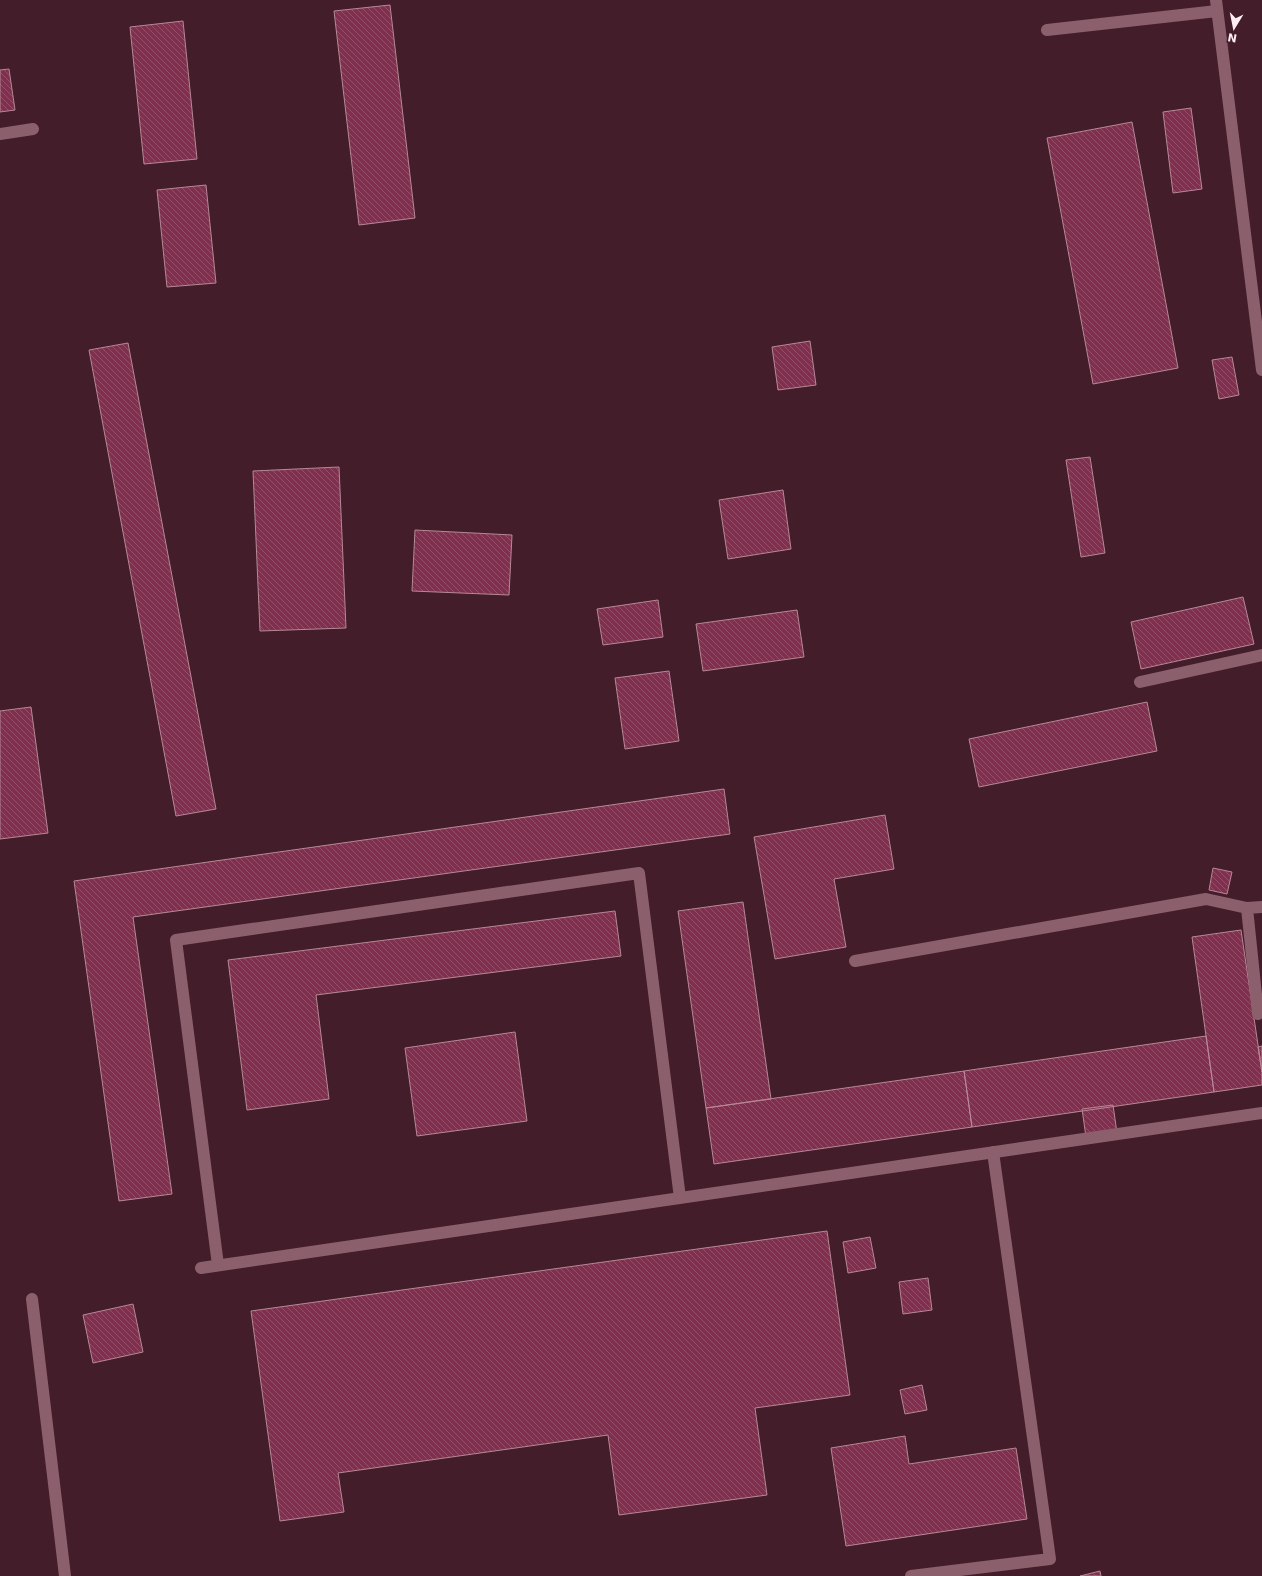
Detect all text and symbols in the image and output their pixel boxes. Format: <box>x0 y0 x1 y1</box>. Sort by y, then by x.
north arrow <box>1214 8 1254 48</box>
text: N <box>1227 30 1238 45</box>

